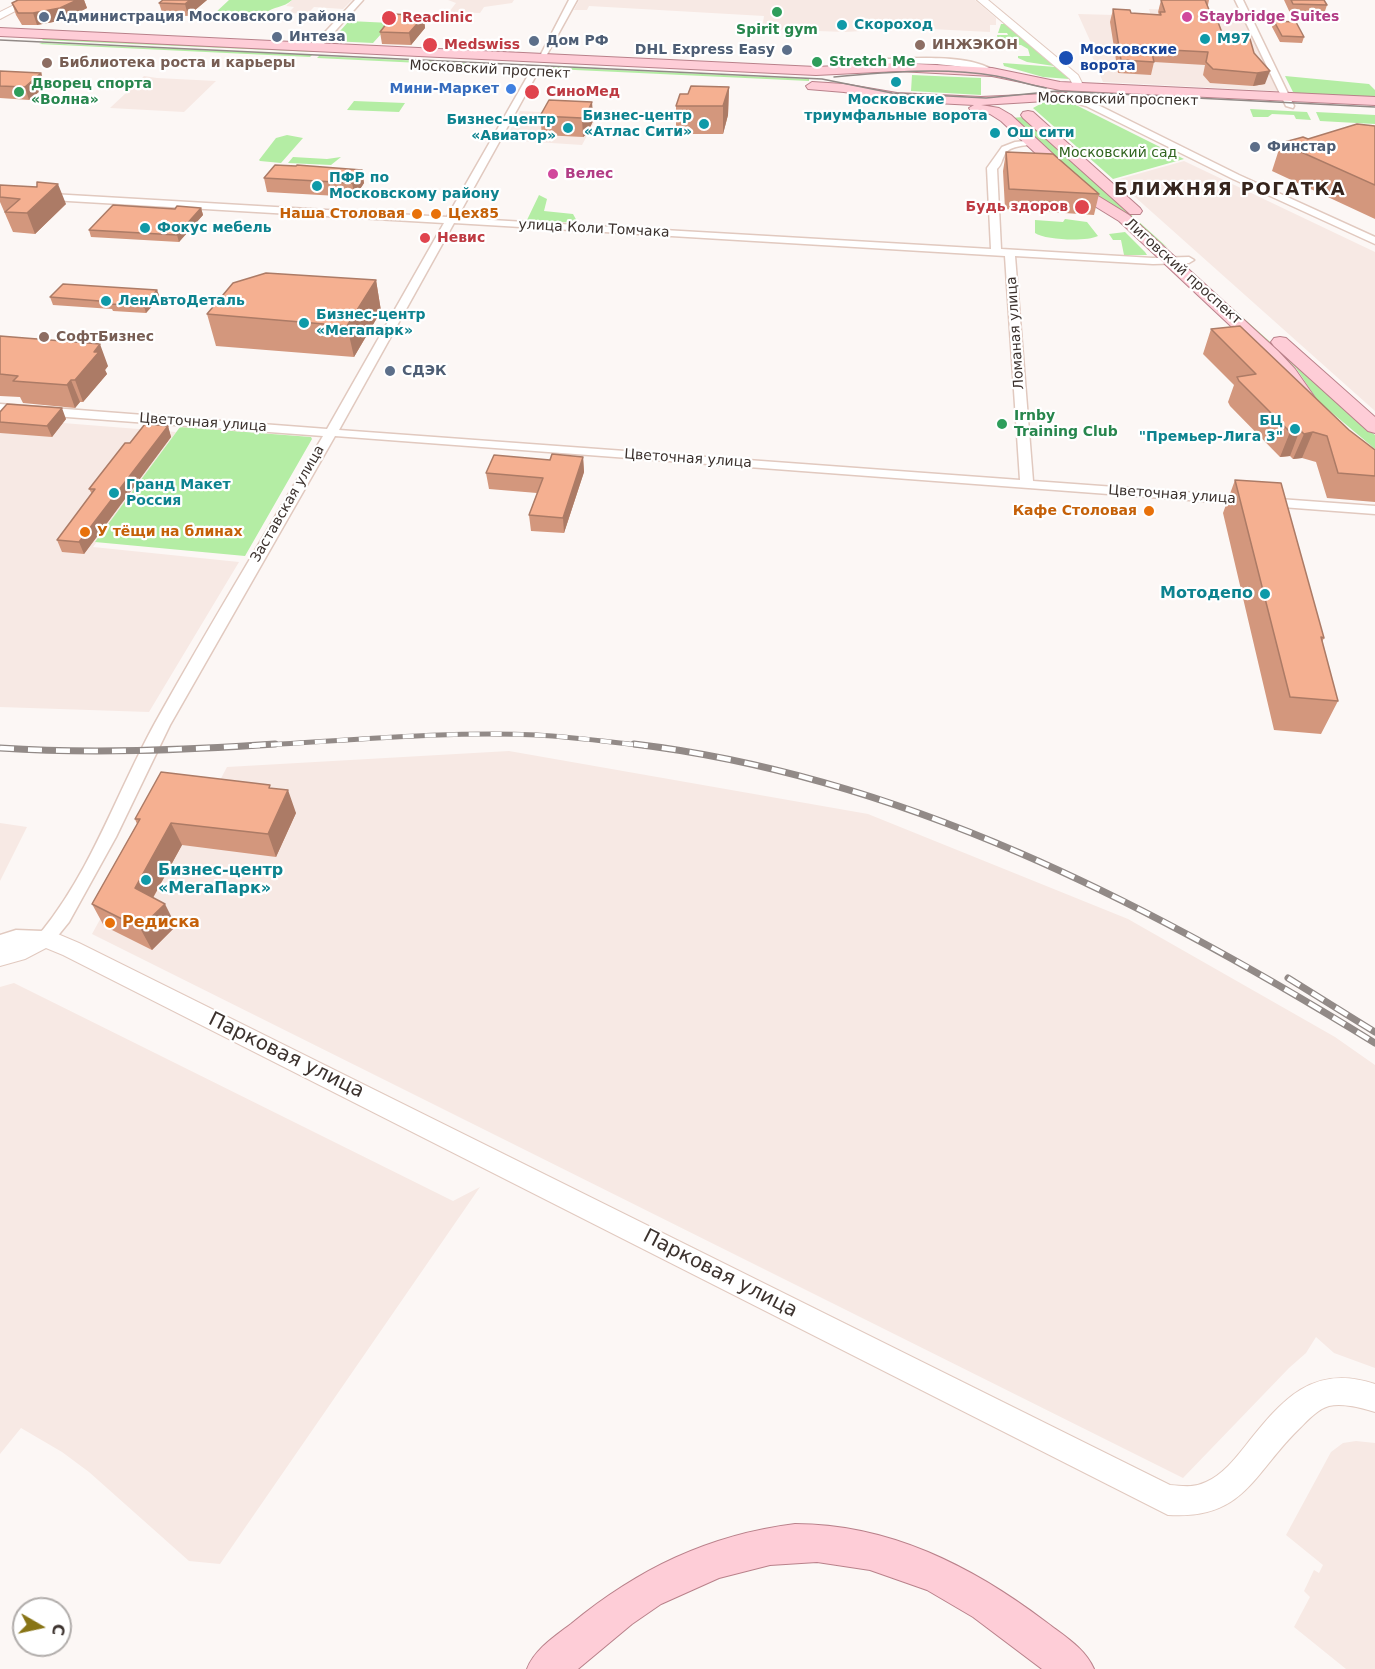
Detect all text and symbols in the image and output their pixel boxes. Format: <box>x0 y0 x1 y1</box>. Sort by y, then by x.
marker: Spirit gym <box>770 5 784 19</box>
place label: Администрация Московского района <box>56 9 356 25</box>
marker: Reaclinic <box>380 9 398 27</box>
place label: Staybridge Suites <box>1199 9 1339 25</box>
marker: Администрация Московского района <box>37 10 51 24</box>
place label: Reaclinic <box>402 10 473 26</box>
marker: Staybridge Suites <box>1180 10 1194 24</box>
place label: Скороход <box>854 17 933 33</box>
marker: Скороход <box>835 18 849 32</box>
place label: Spirit gym <box>736 22 818 38</box>
place label: Интеза <box>289 29 346 45</box>
marker: Интеза <box>270 30 284 44</box>
place label: M97 <box>1217 31 1250 47</box>
marker: M97 <box>1198 32 1212 46</box>
place label: Дом РФ <box>546 33 609 49</box>
marker: Дом РФ <box>527 34 541 48</box>
marker: Medswiss <box>421 36 439 54</box>
place label: Medswiss <box>444 37 520 53</box>
place label: ИНЖЭКОН <box>932 37 1018 53</box>
marker: ИНЖЭКОН <box>913 38 927 52</box>
place label: DHL Express Easy <box>635 42 775 58</box>
place label: Московские ворота <box>1080 42 1177 74</box>
marker: DHL Express Easy <box>780 43 794 57</box>
marker: Московские ворота <box>1057 49 1075 67</box>
place label: Stretch Me <box>829 54 915 70</box>
place label: Библиотека роста и карьеры <box>59 55 295 71</box>
marker: Stretch Me <box>810 55 824 69</box>
marker: Библиотека роста и карьеры <box>40 56 54 70</box>
street label: Московский проспект <box>409 57 571 83</box>
marker: Московские триумфальные ворота <box>889 75 903 89</box>
place label: Дворец спорта «Волна» <box>31 76 152 108</box>
place label: Мини-Маркет <box>389 81 499 97</box>
marker: Мини-Маркет <box>504 82 518 96</box>
marker: СиноМед <box>523 83 541 101</box>
place label: СиноМед <box>546 84 620 100</box>
marker: Дворец спорта «Волна» <box>12 85 26 99</box>
street label: Московский проспект <box>1037 90 1199 110</box>
place label: Московские триумфальные ворота <box>804 92 988 124</box>
place label: Бизнес-центр «Атлас Сити» <box>582 108 692 140</box>
place label: Бизнес-центр «Авиатор» <box>446 112 556 144</box>
marker: Бизнес-центр «Атлас Сити» <box>697 117 711 131</box>
marker: Бизнес-центр «Авиатор» <box>561 121 575 135</box>
place label: Ош сити <box>1007 125 1075 141</box>
marker: Ош сити <box>988 126 1002 140</box>
place label: Финстар <box>1267 139 1336 155</box>
marker: Финстар <box>1248 140 1262 154</box>
park label: Московский сад <box>1059 145 1177 161</box>
place label: Велес <box>565 166 613 182</box>
marker: Велес <box>546 167 560 181</box>
place label: ПФР по Московскому району <box>329 170 499 202</box>
marker: ПФР по Московскому району <box>310 179 324 193</box>
district label: БЛИЖНЯЯ РОГАТКА <box>1114 179 1346 201</box>
marker: Будь здоров <box>1073 198 1091 216</box>
place label: Будь здоров <box>966 199 1068 215</box>
place label: Наша Столовая <box>279 206 405 222</box>
place label: Цех85 <box>448 206 499 222</box>
marker: Наша Столовая <box>410 207 424 221</box>
marker: Цех85 <box>429 207 443 221</box>
street label: Лиговский проспект <box>1121 215 1245 329</box>
street label: улица Коли Томчака <box>518 217 670 241</box>
place label: Фокус мебель <box>157 220 272 236</box>
marker: Фокус мебель <box>138 221 152 235</box>
place label: Невис <box>437 230 485 246</box>
marker: Невис <box>418 231 432 245</box>
street label: Ломаная улица <box>1004 276 1028 390</box>
place label: ЛенАвтоДеталь <box>118 293 245 309</box>
marker: ЛенАвтоДеталь <box>99 294 113 308</box>
place label: Бизнес-центр «Мегапарк» <box>316 307 426 340</box>
marker: Бизнес-центр «Мегапарк» <box>297 316 311 330</box>
place label: СофтБизнес <box>56 329 154 345</box>
marker: СофтБизнес <box>37 330 51 344</box>
place label: СДЭК <box>402 363 446 379</box>
marker: СДЭК <box>383 364 397 378</box>
place label: Irnby Training Club <box>1014 408 1118 440</box>
street label: Цветочная улица <box>139 410 267 436</box>
place label: БЦ "Премьер-Лига 3" <box>1139 413 1283 446</box>
marker: Irnby Training Club <box>995 417 1009 431</box>
marker: БЦ "Премьер-Лига 3" <box>1288 422 1302 436</box>
street label: Заставская улица <box>248 443 328 565</box>
street label: Цветочная улица <box>624 446 752 472</box>
place label: Гранд Макет Россия <box>126 477 231 509</box>
street label: Цветочная улица <box>1108 482 1236 508</box>
marker: Гранд Макет Россия <box>107 486 121 500</box>
place label: Кафе Столовая <box>1013 503 1137 519</box>
marker: Кафе Столовая <box>1142 504 1156 518</box>
place label: У тёщи на блинах <box>97 524 242 540</box>
marker: У тёщи на блинах <box>78 525 92 539</box>
place label: Мотодепо <box>1160 584 1253 604</box>
marker: Мотодепо <box>1258 587 1272 601</box>
place label: Бизнес-центр «МегаПарк» <box>158 861 283 899</box>
marker: Бизнес-центр «МегаПарк» <box>139 873 153 887</box>
place label: Редиска <box>122 913 200 933</box>
marker: Редиска <box>103 916 117 930</box>
street label: Парковая улица <box>204 1008 368 1104</box>
street label: Парковая улица <box>639 1225 801 1323</box>
north arrow <box>12 1597 72 1657</box>
text: С <box>48 1622 69 1637</box>

